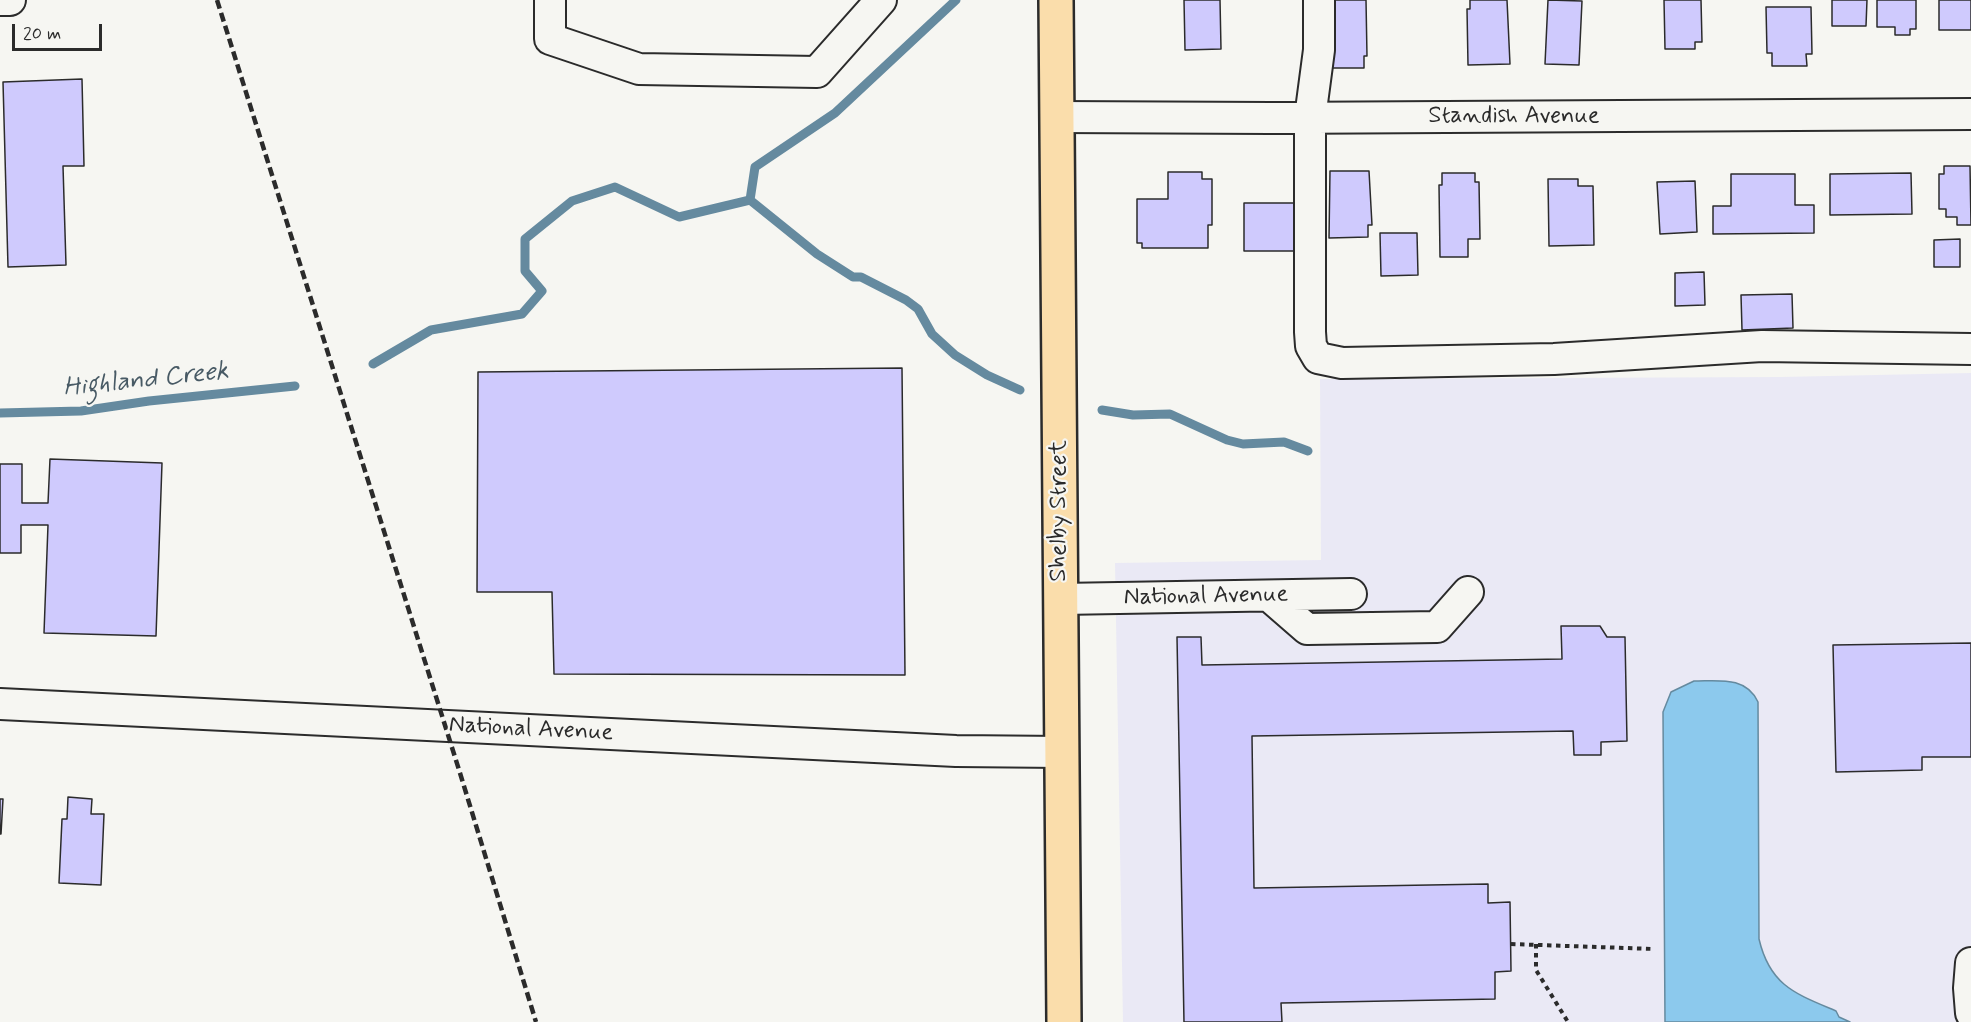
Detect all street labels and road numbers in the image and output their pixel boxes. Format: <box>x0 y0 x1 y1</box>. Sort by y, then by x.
street label: Standish Avenue <box>1428 103 1600 131</box>
street label: Shelby Street <box>1046 440 1074 582</box>
street label: National Avenue <box>1124 581 1288 613</box>
street label: National Avenue <box>448 711 614 749</box>

